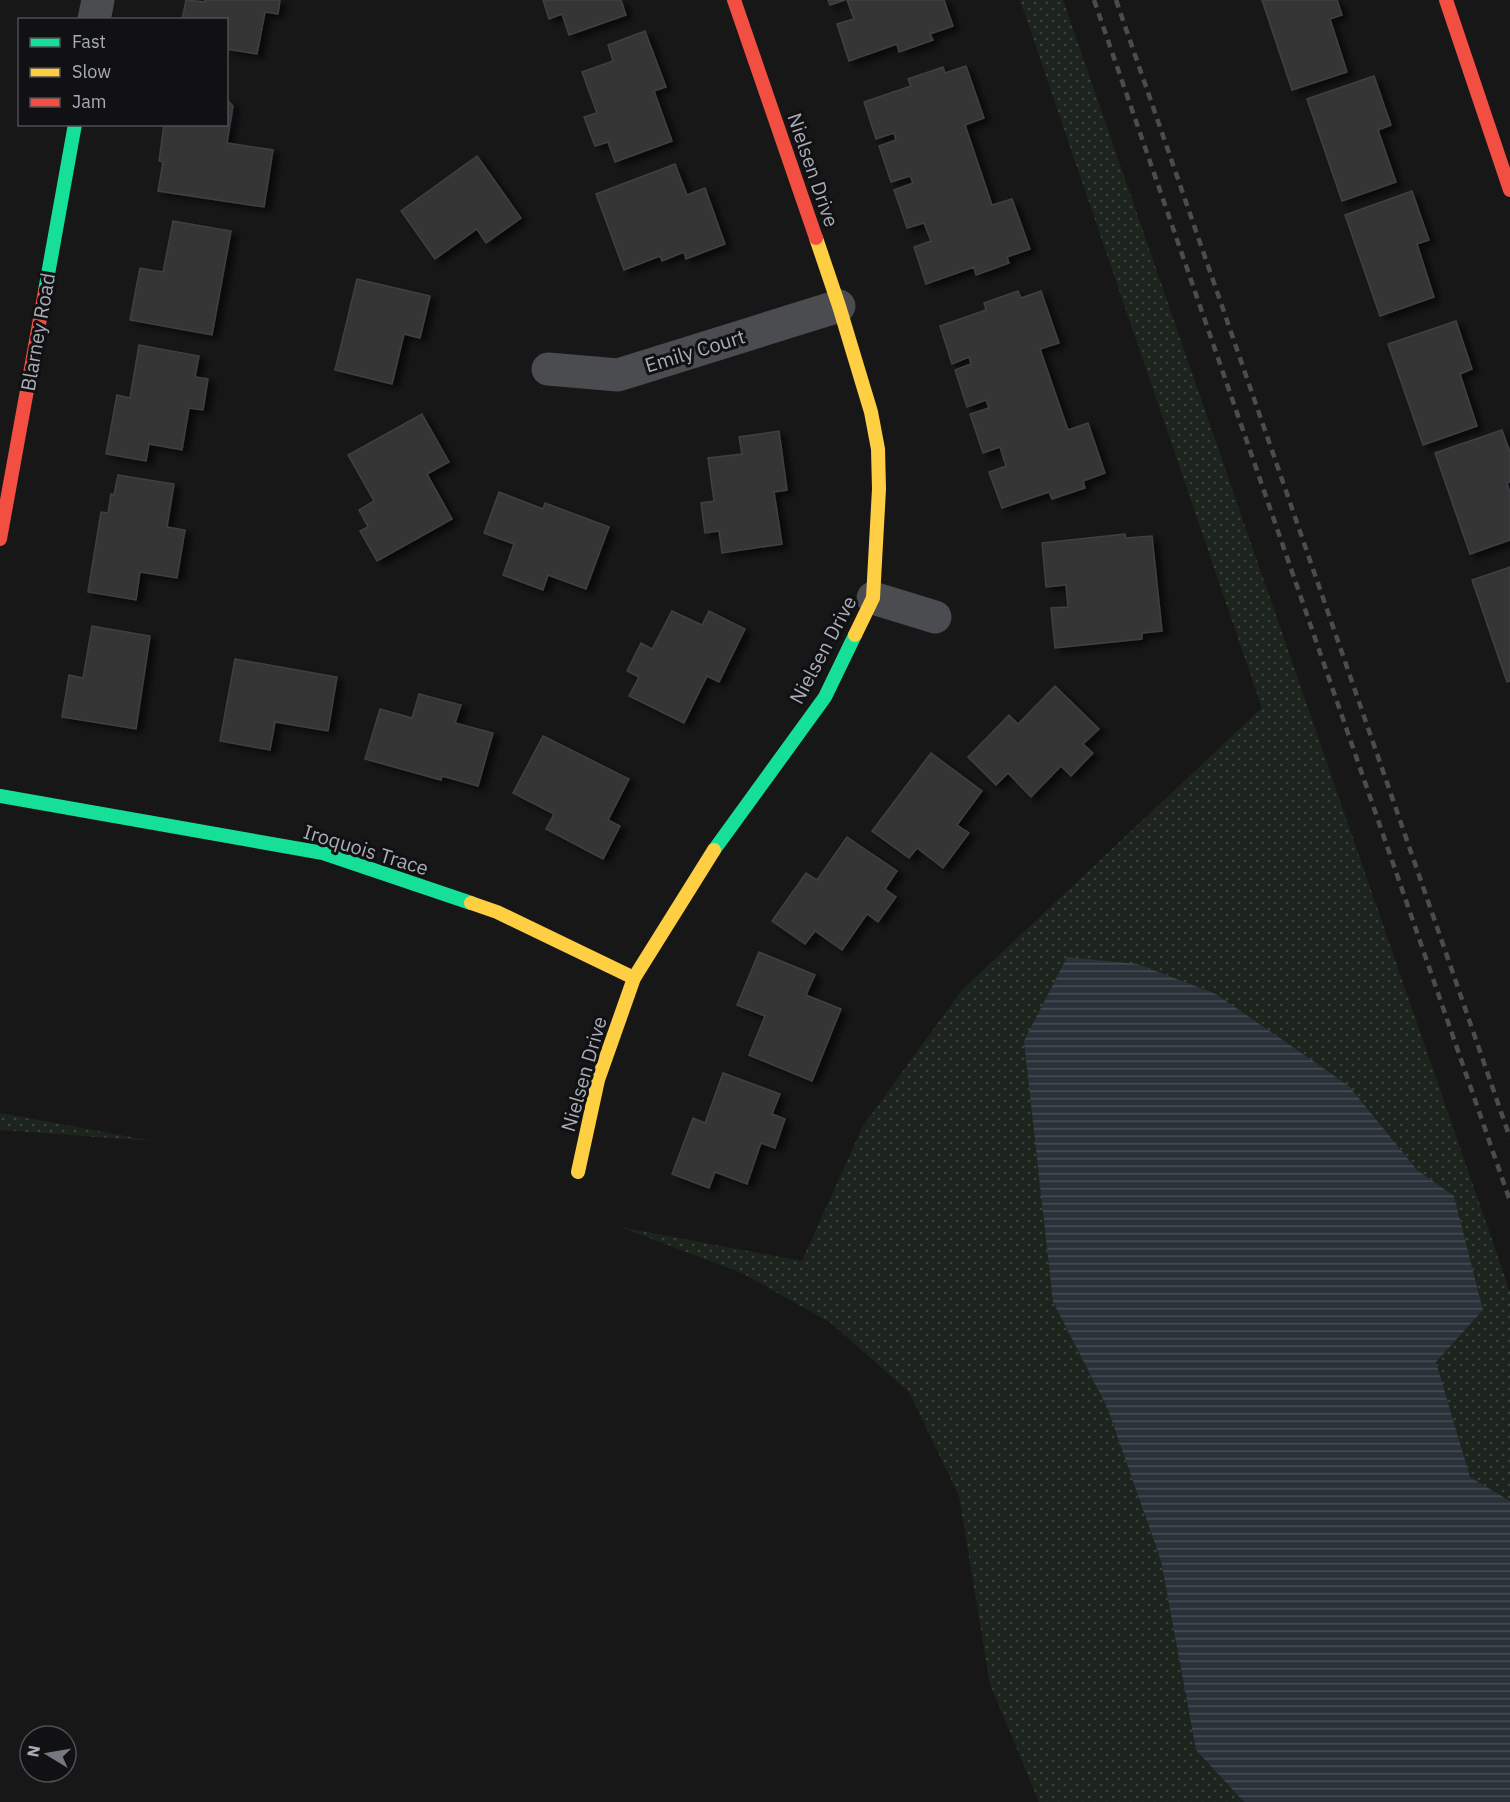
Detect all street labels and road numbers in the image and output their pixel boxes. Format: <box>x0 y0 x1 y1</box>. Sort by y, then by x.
street label: Nielsen Drive <box>781 109 846 230</box>
street label: Blarney Road <box>14 271 61 393</box>
street label: Emily Court <box>641 322 748 379</box>
street label: Nielsen Drive <box>783 591 862 709</box>
street label: Iroquois Trace <box>300 818 432 881</box>
street label: Nielsen Drive <box>554 1013 613 1135</box>

